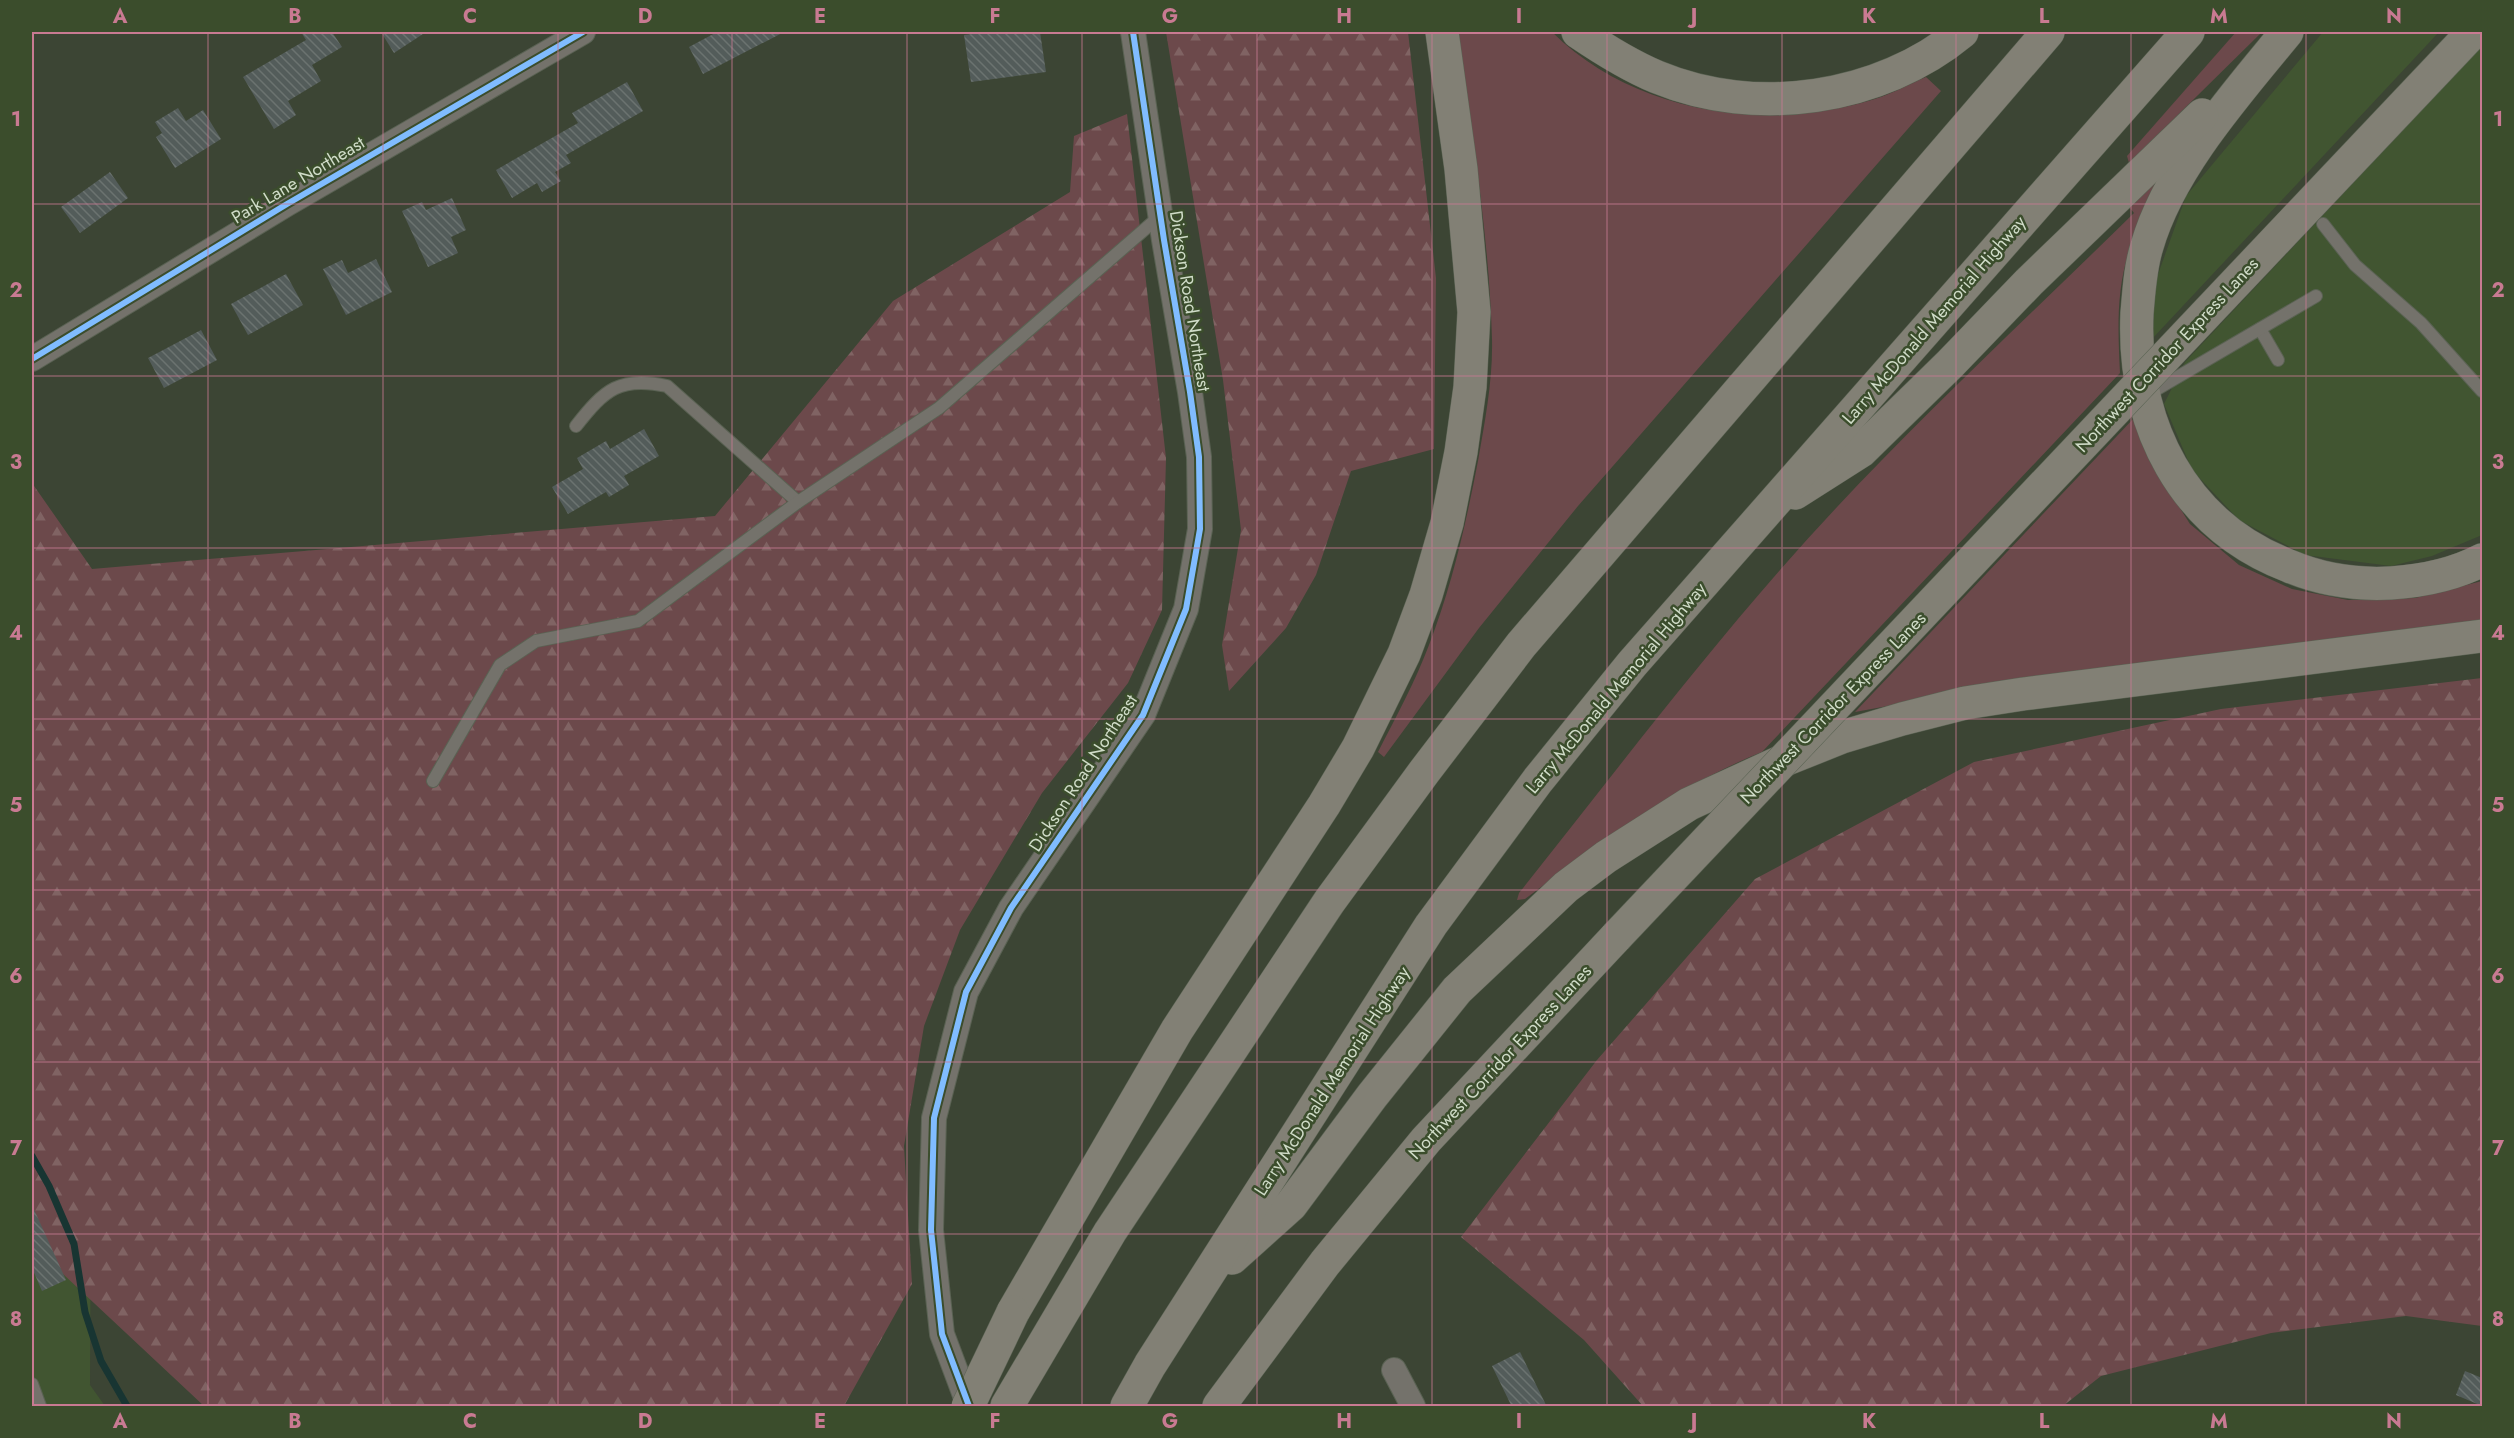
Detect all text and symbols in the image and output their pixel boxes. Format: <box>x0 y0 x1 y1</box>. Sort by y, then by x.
text: A <box>112 2 128 31</box>
text: B <box>288 2 302 31</box>
text: C <box>463 2 477 31</box>
text: D <box>638 2 652 31</box>
text: E <box>814 2 826 31</box>
text: F <box>989 2 1001 31</box>
text: G <box>1162 2 1178 31</box>
text: H <box>1336 2 1352 31</box>
text: I <box>1516 2 1522 31</box>
text: J <box>1687 2 1697 31</box>
text: K <box>1862 2 1876 31</box>
text: L <box>2039 2 2050 31</box>
text: M <box>2210 2 2228 31</box>
text: N <box>2386 2 2402 31</box>
text: 1 <box>11 105 21 134</box>
text: 1 <box>2493 105 2503 134</box>
street label: Park Lane Northeast <box>226 129 370 230</box>
street label: Dickson Road Northeast <box>1163 209 1217 394</box>
street label: Larry McDonald Memorial Highway <box>1836 210 2032 430</box>
street label: Northwest Corridor Express Lanes <box>2069 252 2265 458</box>
text: 2 <box>9 276 23 305</box>
text: 2 <box>2491 276 2505 305</box>
text: 3 <box>10 448 22 477</box>
text: 3 <box>2492 448 2504 477</box>
street label: Larry McDonald Memorial Highway <box>1520 577 1712 799</box>
street label: Northwest Corridor Express Lanes <box>1734 606 1932 810</box>
text: 4 <box>9 619 23 648</box>
text: 4 <box>2491 619 2505 648</box>
street label: Dickson Road Northeast <box>1022 689 1144 857</box>
text: 5 <box>10 791 23 820</box>
text: 5 <box>2492 791 2505 820</box>
street label: Northwest Corridor Express Lanes <box>1402 959 1598 1165</box>
street label: Larry McDonald Memorial Highway <box>1248 961 1416 1201</box>
text: 6 <box>9 962 23 991</box>
text: 6 <box>2491 962 2505 991</box>
text: 7 <box>10 1134 23 1163</box>
text: 7 <box>2492 1134 2505 1163</box>
text: 8 <box>10 1305 22 1334</box>
text: 8 <box>2492 1305 2504 1334</box>
text: A <box>112 1407 128 1436</box>
text: B <box>288 1407 302 1436</box>
text: C <box>463 1407 477 1436</box>
text: D <box>638 1407 652 1436</box>
text: E <box>814 1407 826 1436</box>
text: F <box>989 1407 1001 1436</box>
text: G <box>1162 1407 1178 1436</box>
text: H <box>1336 1407 1352 1436</box>
text: I <box>1516 1407 1522 1436</box>
text: J <box>1687 1407 1697 1436</box>
text: K <box>1862 1407 1876 1436</box>
text: L <box>2039 1407 2050 1436</box>
text: M <box>2210 1407 2228 1436</box>
text: N <box>2386 1407 2402 1436</box>

